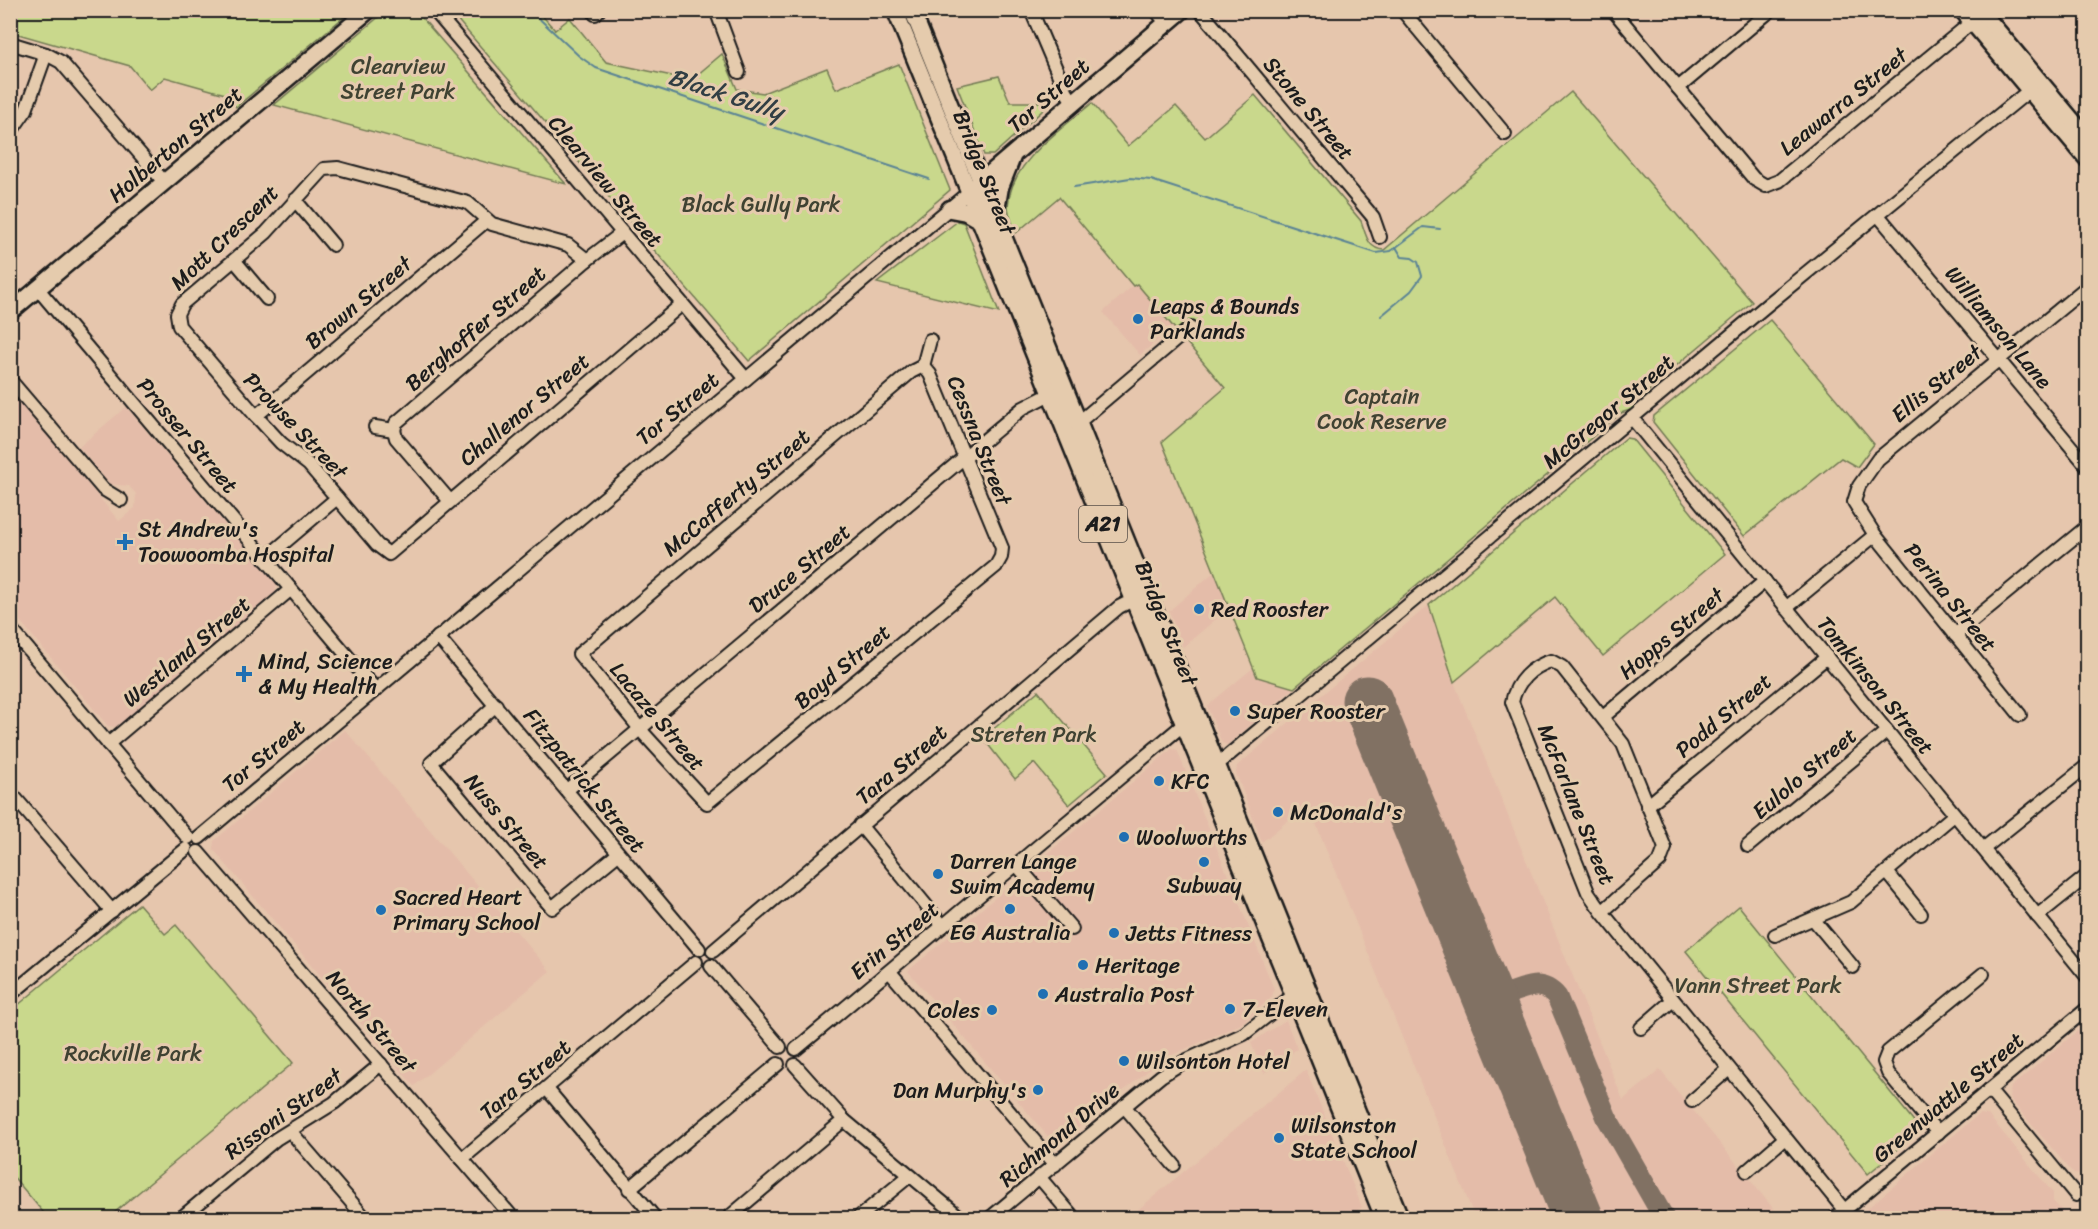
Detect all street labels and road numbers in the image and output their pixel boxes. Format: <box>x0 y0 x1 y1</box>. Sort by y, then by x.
street label: Leawarra Street <box>1770 36 1917 166</box>
street label: Stone Street <box>1253 47 1365 170</box>
street label: Tor Street <box>998 48 1099 143</box>
street label: Holberton Street <box>99 75 252 213</box>
street label: Bridge Street <box>942 104 1028 242</box>
street label: Clearview Street <box>538 106 673 257</box>
street label: Mott Crescent <box>160 174 289 300</box>
street label: Brown Street <box>296 245 422 359</box>
street label: Berghoffer Street <box>396 255 555 401</box>
street label: Williamson Lane <box>1935 256 2063 398</box>
street label: Ellis Street <box>1882 333 1992 433</box>
street label: Challenor Street <box>450 342 599 476</box>
street label: McGregor Street <box>1533 343 1684 479</box>
street label: Tor Street <box>626 361 729 456</box>
street label: Prowse Street <box>234 362 358 489</box>
street label: Prosser Street <box>127 368 249 503</box>
street label: Cessna Street <box>936 369 1024 512</box>
street label: McCafferty Street <box>653 418 820 567</box>
road number: A21 <box>1079 506 1127 542</box>
street label: Druce Street <box>739 513 860 624</box>
street label: Perina Street <box>1894 534 2008 661</box>
street label: Bridge Street <box>1124 555 1210 693</box>
street label: Hopps Street <box>1610 576 1734 690</box>
street label: Westland Street <box>113 585 260 717</box>
street label: Tomkinson Street <box>1807 607 1945 764</box>
street label: Boyd Street <box>785 613 900 719</box>
street label: Lacaze Street <box>600 652 716 780</box>
street label: Podd Street <box>1666 662 1781 768</box>
street label: Fitzpatrick Street <box>513 699 656 862</box>
street label: Tor Street <box>212 708 315 803</box>
street label: Tara Street <box>846 714 957 815</box>
street label: Eulolo Street <box>1743 717 1866 830</box>
street label: McFarlane Street <box>1526 718 1627 891</box>
street label: Nuss Street <box>454 764 559 879</box>
street label: Erin Street <box>840 890 949 990</box>
street label: North Street <box>316 960 428 1083</box>
street label: Greenwattle Street <box>1863 1021 2033 1173</box>
street label: Tara Street <box>470 1029 581 1130</box>
street label: Rissoni Street <box>216 1056 352 1170</box>
street label: Richmond Drive <box>990 1072 1129 1197</box>

